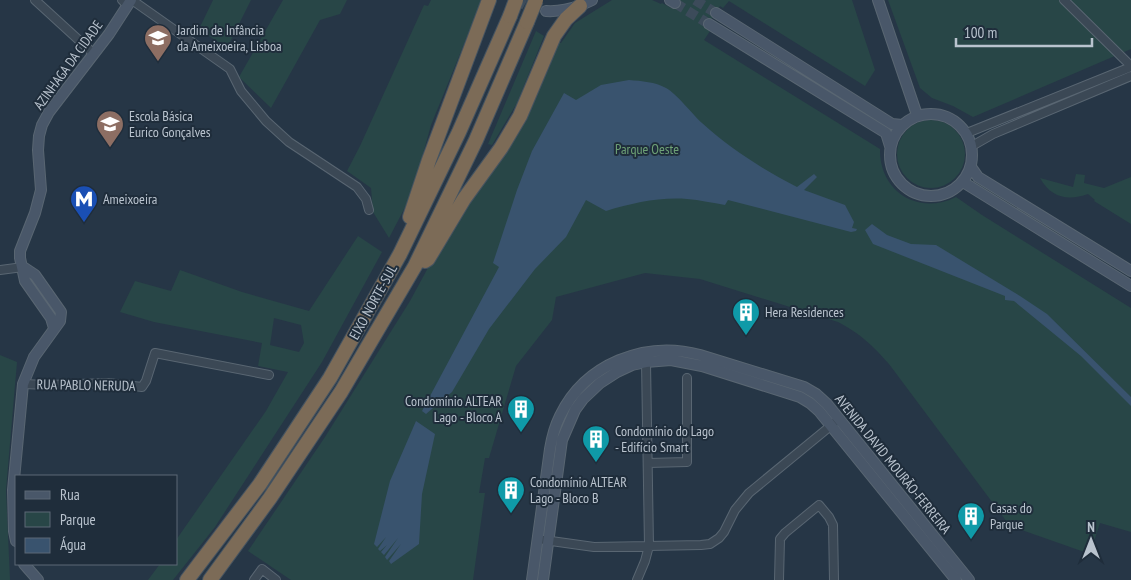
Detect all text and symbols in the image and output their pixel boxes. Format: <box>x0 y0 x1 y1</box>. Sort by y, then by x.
scale bar <box>956 15 1092 47</box>
street label: AZINHAGA DA CIDADE <box>30 17 106 113</box>
place label: Jardim de Infância da Ameixoeira, Lisboa <box>176 21 282 55</box>
school or university icon: Jardim de Infância da Ameixoeira, Lisboa <box>143 23 173 62</box>
text: 100 m <box>964 23 997 42</box>
place label: Escola Básica Eurico Gonçalves <box>129 107 211 141</box>
school or university icon: Escola Básica Eurico Gonçalves <box>95 109 125 148</box>
park label: Parque Oeste <box>615 140 679 158</box>
metro station icon: Ameixoeira <box>69 184 99 223</box>
place label: Ameixoeira <box>103 190 157 208</box>
street label: EIXO NORTE-SUL <box>345 261 401 343</box>
building icon: Hera Residences <box>731 297 761 336</box>
place label: Hera Residences <box>765 303 844 321</box>
street label: RUA PABLO NERUDA <box>36 375 136 395</box>
street label: AVENIDA DAVID MOURÃO-FERREIRA <box>831 390 955 538</box>
place label: Condomínio ALTEAR Lago - Bloco A <box>405 392 502 426</box>
building icon: Condomínio ALTEAR Lago - Bloco A <box>506 394 536 433</box>
place label: Condomínio do Lago - Edifício Smart <box>615 422 714 456</box>
building icon: Condomínio do Lago - Edifício Smart <box>581 424 611 463</box>
place label: Condomínio ALTEAR Lago - Bloco B <box>530 473 627 507</box>
legend <box>15 475 178 565</box>
building icon: Condomínio ALTEAR Lago - Bloco B <box>496 475 526 514</box>
text: Rua <box>60 485 80 504</box>
place label: Casas do Parque <box>990 499 1032 533</box>
building icon: Casas do Parque <box>956 501 986 540</box>
text: Parque <box>60 510 96 529</box>
north arrow <box>1066 515 1116 565</box>
text: N <box>1087 518 1095 536</box>
text: Água <box>60 535 86 554</box>

